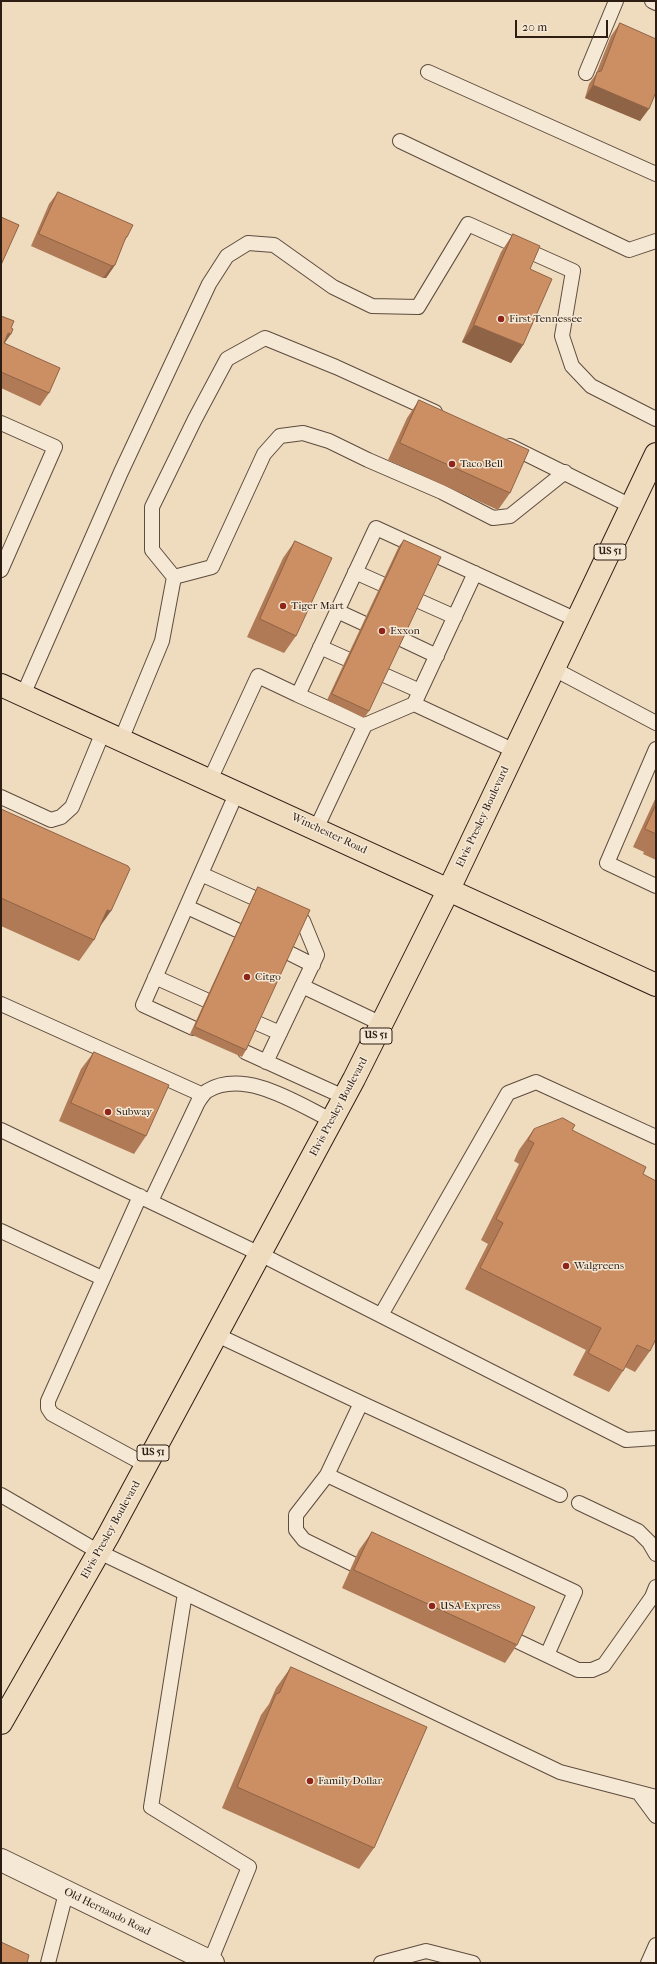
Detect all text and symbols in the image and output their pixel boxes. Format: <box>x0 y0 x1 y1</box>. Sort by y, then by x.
scale bar <box>517 12 610 38</box>
text: 20 m <box>522 20 547 34</box>
place label: First Tennessee <box>509 312 582 326</box>
marker: First Tennessee <box>496 314 506 324</box>
place label: Taco Bell <box>460 457 503 471</box>
marker: Taco Bell <box>447 459 457 469</box>
road number: US 51 <box>594 544 626 560</box>
place label: Tiger Mart <box>291 599 344 613</box>
marker: Tiger Mart <box>278 601 288 611</box>
place label: Exxon <box>390 624 420 638</box>
marker: Exxon <box>377 626 387 636</box>
street label: Elvis Presley Boulevard <box>454 764 512 870</box>
street label: Winchester Road <box>289 811 369 857</box>
place label: Citgo <box>255 970 281 984</box>
marker: Citgo <box>242 972 252 982</box>
road number: US 51 <box>360 1028 392 1044</box>
street label: Elvis Presley Boulevard <box>307 1055 371 1159</box>
place label: Subway <box>116 1105 152 1119</box>
marker: Subway <box>103 1107 113 1117</box>
place label: Walgreens <box>574 1259 624 1273</box>
marker: Walgreens <box>561 1261 571 1271</box>
road number: US 51 <box>137 1445 169 1461</box>
street label: Elvis Presley Boulevard <box>79 1479 143 1581</box>
place label: USA Express <box>440 1599 500 1613</box>
marker: USA Express <box>427 1601 437 1611</box>
place label: Family Dollar <box>318 1774 382 1788</box>
marker: Family Dollar <box>305 1776 315 1786</box>
street label: Old Hernando Road <box>61 1885 153 1939</box>

